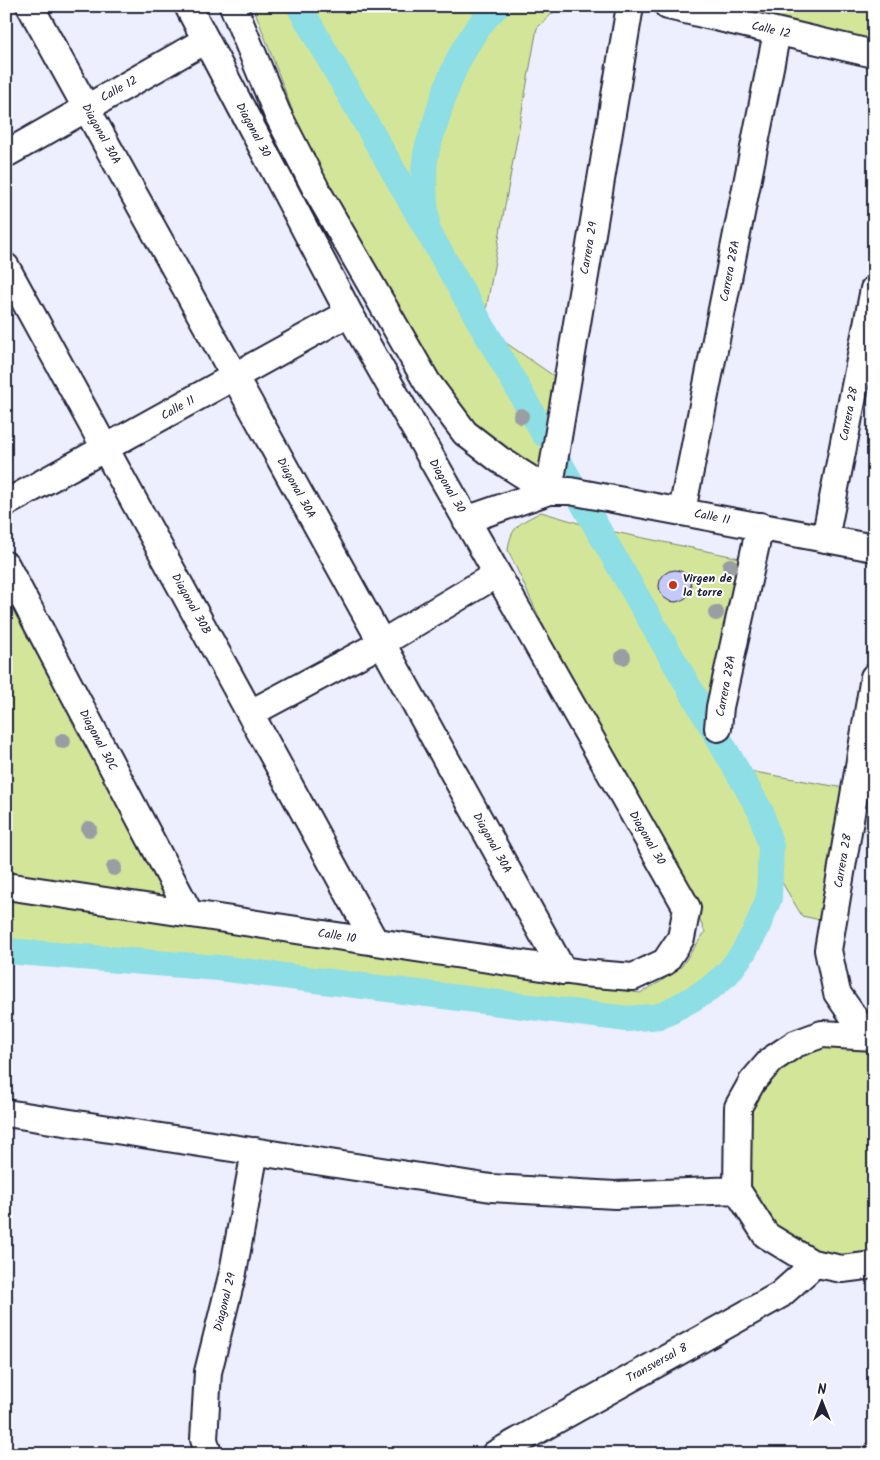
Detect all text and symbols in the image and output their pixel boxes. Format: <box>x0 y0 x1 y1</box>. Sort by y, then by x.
street label: Calle 12 <box>750 16 792 44</box>
street label: Calle 12 <box>97 71 141 107</box>
street label: Diagonal 30 <box>231 99 275 161</box>
street label: Diagonal 30A <box>76 100 126 168</box>
street label: Carrera 29 <box>575 220 603 276</box>
street label: Carrera 28A <box>715 239 745 303</box>
street label: Carrera 28 <box>834 385 864 443</box>
street label: Calle 11 <box>157 391 199 425</box>
street label: Diagonal 30A <box>271 454 321 522</box>
street label: Diagonal 30 <box>424 455 470 517</box>
street label: Calle 11 <box>692 504 732 530</box>
place label: Virgen de la torre <box>683 569 732 602</box>
street label: Diagonal 30B <box>166 570 216 638</box>
marker: Virgen de la torre <box>667 579 679 591</box>
street label: Carrera 28A <box>711 654 741 718</box>
street label: Diagonal 30C <box>74 706 122 774</box>
street label: Diagonal 30 <box>624 807 670 869</box>
street label: Diagonal 30A <box>467 809 517 877</box>
street label: Carrera 28 <box>829 832 857 890</box>
street label: Calle 10 <box>316 924 358 948</box>
street label: Diagonal 29 <box>209 1270 242 1333</box>
street label: Transversal 8 <box>623 1338 692 1388</box>
north arrow <box>798 1378 848 1428</box>
text: N <box>818 1379 827 1401</box>

